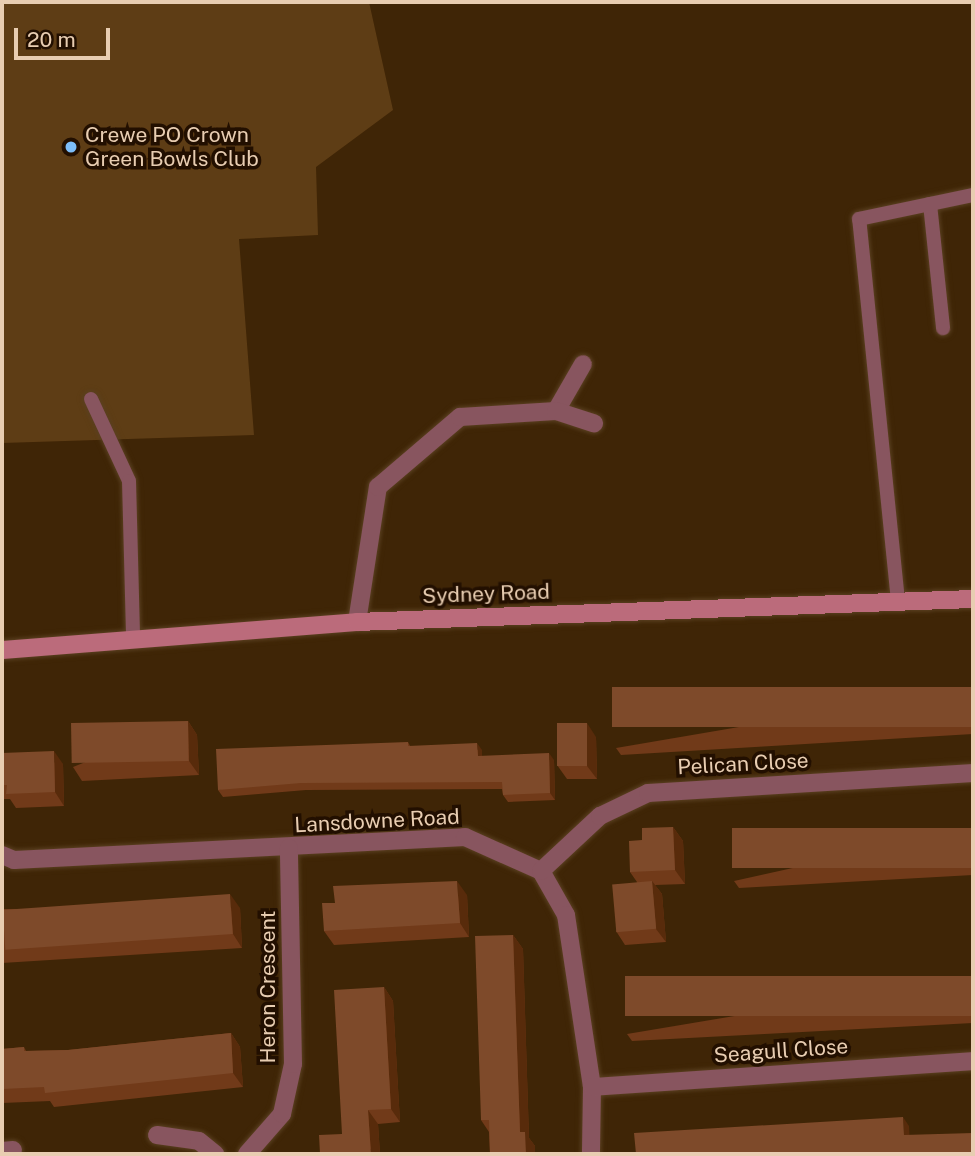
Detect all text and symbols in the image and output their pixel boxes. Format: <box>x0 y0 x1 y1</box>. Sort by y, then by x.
scale bar <box>18 14 114 58</box>
text: 20 m <box>27 27 76 52</box>
place label: Crewe PO Crown Green Bowls Club <box>85 122 259 172</box>
marker: Crewe PO Crown Green Bowls Club <box>63 139 79 155</box>
street label: Sydney Road <box>422 579 550 609</box>
street label: Pelican Close <box>677 748 809 780</box>
street label: Lansdowne Road <box>294 804 460 838</box>
street label: Heron Crescent <box>255 910 281 1064</box>
street label: Seagull Close <box>713 1034 849 1068</box>

